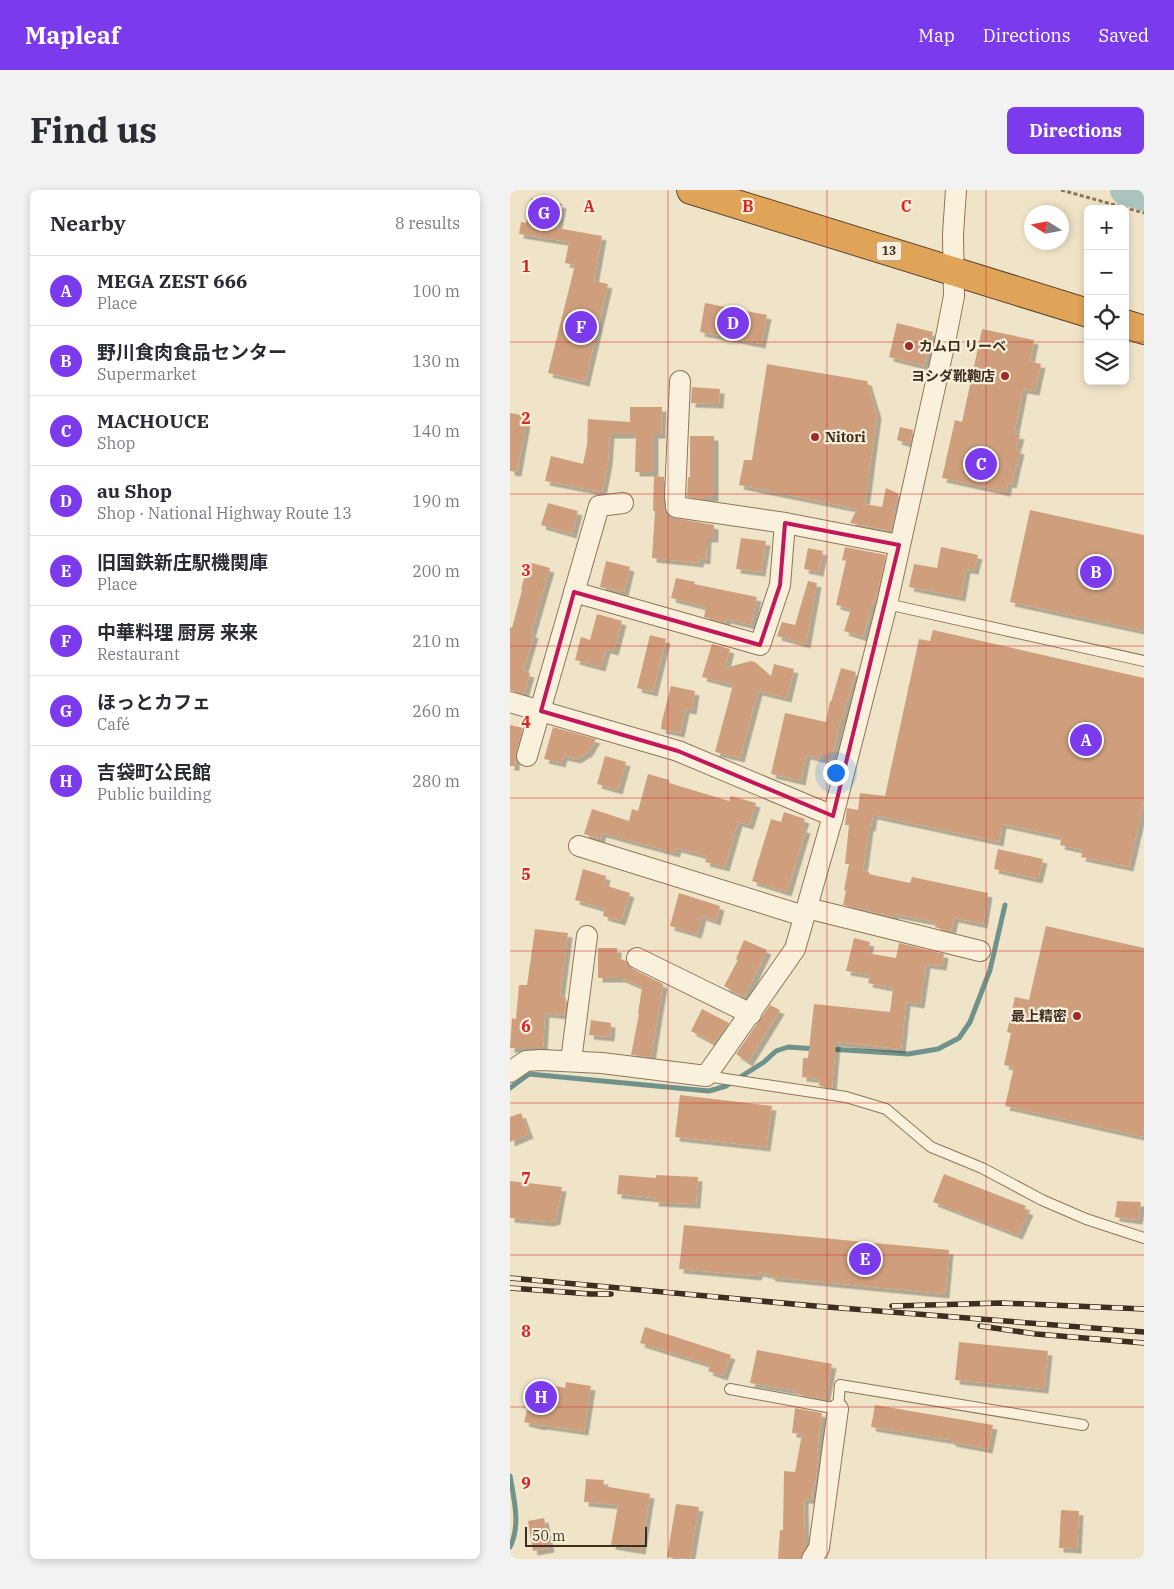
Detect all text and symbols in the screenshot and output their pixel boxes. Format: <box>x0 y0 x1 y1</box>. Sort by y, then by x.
text: Mapleaf <box>25 19 120 51</box>
text: Map <box>918 24 955 47</box>
text: Directions <box>983 24 1071 47</box>
text: Saved <box>1099 24 1149 47</box>
text: Find us <box>30 107 157 153</box>
button: Directions <box>1007 107 1144 154</box>
pin: G <box>528 194 560 232</box>
text: A <box>583 196 595 216</box>
text: B <box>742 196 754 216</box>
text: C <box>901 196 911 216</box>
north arrow <box>1024 205 1069 250</box>
map controls <box>1084 205 1129 385</box>
button: + <box>1084 205 1129 250</box>
text: Nearby <box>50 209 126 237</box>
text: 8 results <box>395 213 460 233</box>
road number: 13 <box>876 241 902 260</box>
button: − <box>1084 250 1129 295</box>
text: 1 <box>521 256 531 276</box>
text: MEGA ZEST 666 <box>97 269 247 293</box>
text: A <box>60 281 72 301</box>
text: 100 m <box>412 281 460 301</box>
text: Place <box>97 293 137 313</box>
button: locate <box>1084 295 1129 340</box>
pin: D <box>717 304 749 342</box>
pin: F <box>565 308 597 346</box>
place label: カムロ リーベ <box>919 337 1006 355</box>
text: 野川食肉食品センター <box>97 340 287 364</box>
marker: カムロ リーベ <box>903 340 915 352</box>
button: layers <box>1084 340 1129 385</box>
text: B <box>60 351 72 371</box>
text: 130 m <box>412 351 460 371</box>
text: Supermarket <box>97 364 196 384</box>
place label: ヨシダ靴鞄店 <box>911 367 995 385</box>
marker: ヨシダ靴鞄店 <box>999 370 1011 382</box>
text: 2 <box>521 408 531 428</box>
text: MACHOUCE <box>97 409 209 433</box>
text: C <box>61 421 71 441</box>
text: 140 m <box>412 421 460 441</box>
place label: Nitori <box>825 428 866 446</box>
marker: Nitori <box>809 431 821 443</box>
text: Shop <box>97 433 135 453</box>
pin: C <box>965 445 997 483</box>
text: au Shop <box>97 479 172 503</box>
text: D <box>60 491 72 511</box>
text: 190 m <box>412 491 460 511</box>
text: Shop · National Highway Route 13 <box>97 503 352 523</box>
text: 旧国鉄新庄駅機関庫 <box>97 550 268 574</box>
pin: B <box>1080 553 1112 591</box>
text: 3 <box>521 560 531 580</box>
text: E <box>61 561 71 581</box>
text: 200 m <box>412 561 460 581</box>
text: Place <box>97 574 137 594</box>
text: 中華料理 厨房 来来 <box>97 620 258 644</box>
text: F <box>61 631 71 651</box>
text: 210 m <box>412 631 460 651</box>
text: Restaurant <box>97 644 180 664</box>
text: ほっとカフェ <box>97 690 211 714</box>
text: G <box>60 701 72 721</box>
text: 260 m <box>412 701 460 721</box>
text: 4 <box>521 712 531 732</box>
text: Café <box>97 714 130 734</box>
pin: A <box>1070 721 1102 759</box>
text: 吉袋町公民館 <box>97 760 211 784</box>
your location <box>823 760 849 786</box>
text: H <box>60 771 73 791</box>
text: 280 m <box>412 771 460 791</box>
text: Public building <box>97 784 211 804</box>
text: 5 <box>521 864 531 884</box>
place label: 最上精密 <box>1011 1007 1067 1025</box>
marker: 最上精密 <box>1071 1010 1083 1022</box>
text: 6 <box>521 1016 531 1036</box>
text: 7 <box>521 1168 531 1188</box>
pin: E <box>849 1240 881 1278</box>
text: 8 <box>521 1321 531 1341</box>
pin: H <box>525 1378 557 1416</box>
text: 9 <box>521 1473 531 1493</box>
scale bar <box>525 1524 648 1547</box>
text: 50 m <box>532 1527 565 1545</box>

